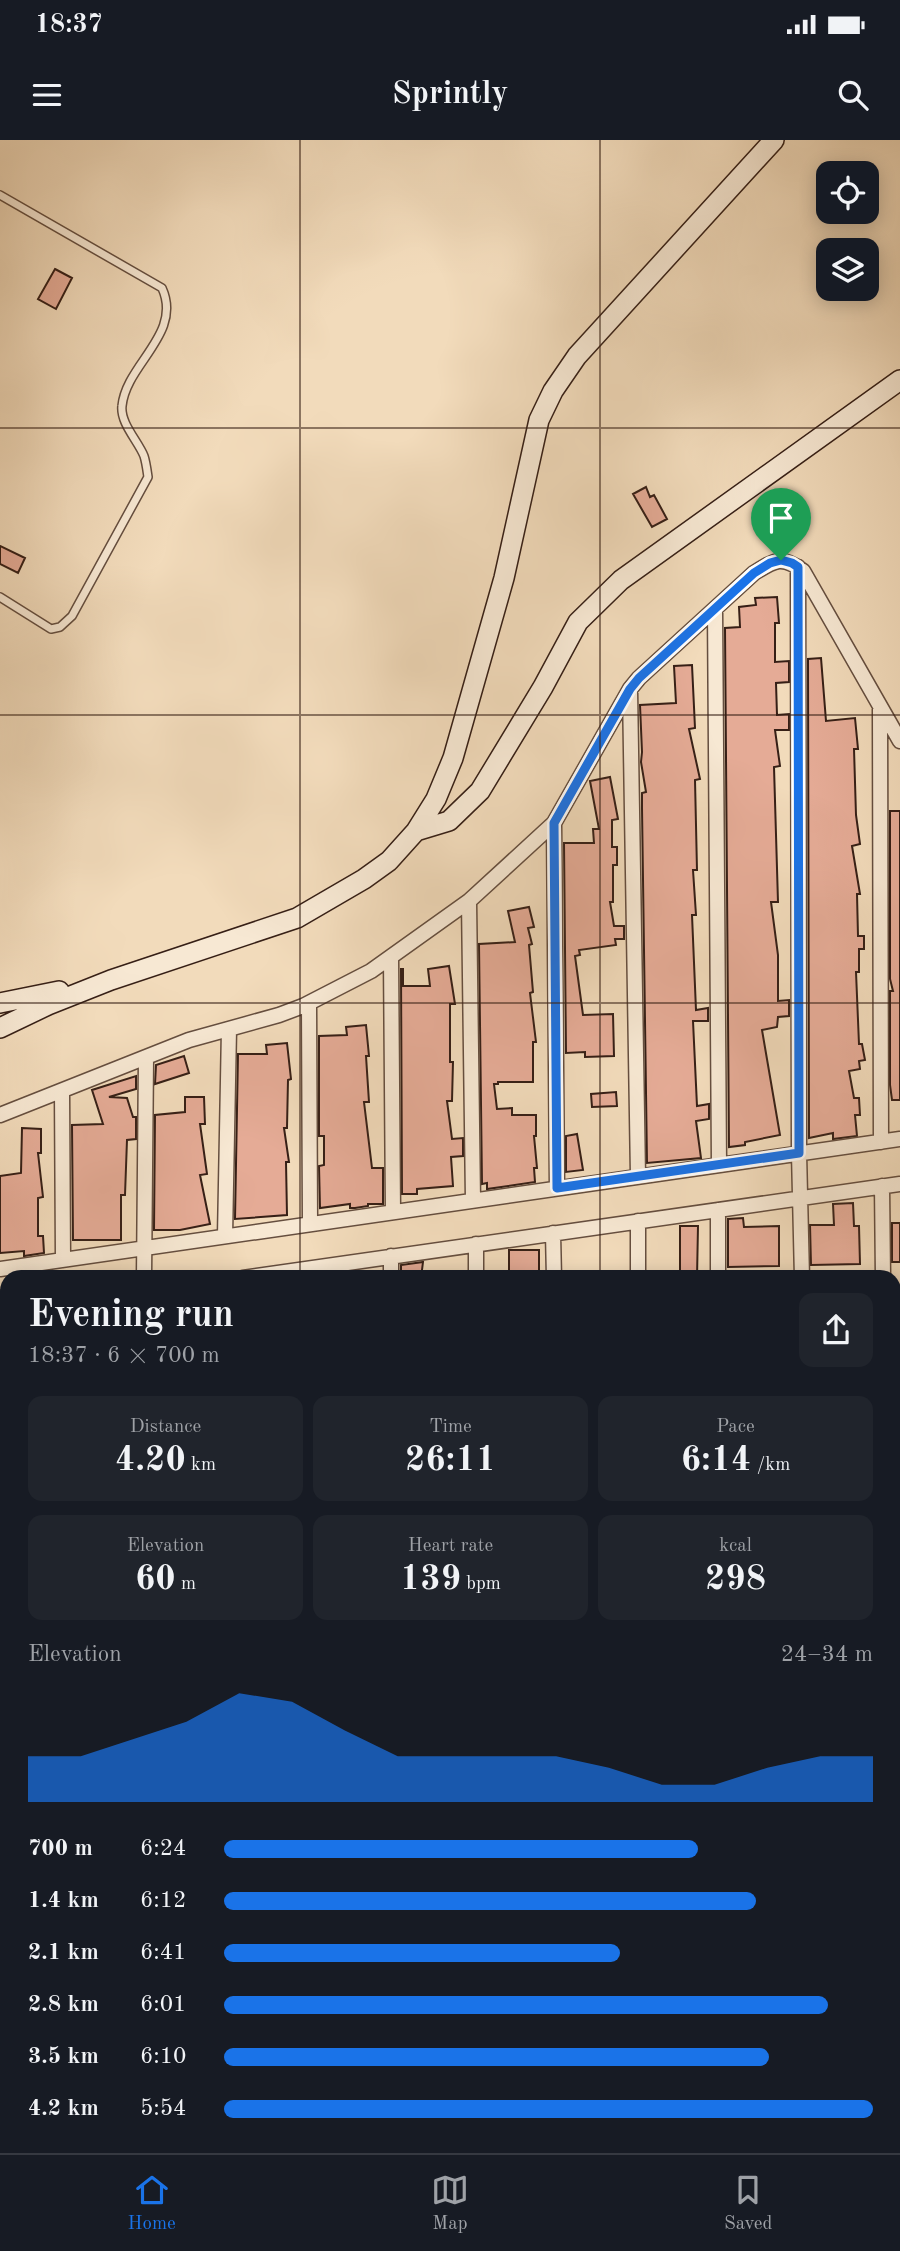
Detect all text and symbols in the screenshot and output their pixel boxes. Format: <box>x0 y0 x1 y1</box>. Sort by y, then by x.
text: 18:37 <box>35 12 103 38</box>
icon: menu <box>28 76 66 114</box>
icon: search <box>834 76 872 114</box>
text: Sprintly <box>392 79 508 111</box>
map controls <box>816 161 879 301</box>
button: locate <box>816 161 879 224</box>
button: layers <box>816 238 879 301</box>
pin <box>751 488 811 560</box>
icon: arrive <box>762 499 800 537</box>
button: share <box>799 1293 873 1367</box>
text: Evening run <box>28 1297 234 1335</box>
text: 18:37 · 6 × 700 m <box>28 1344 220 1367</box>
text: Distance <box>130 1418 201 1437</box>
text: Time <box>429 1418 472 1437</box>
text: Pace <box>716 1418 755 1437</box>
text: 4.20 <box>115 1443 186 1478</box>
text: 26:11 <box>405 1443 496 1478</box>
text: 6:14 <box>681 1443 751 1478</box>
text: km <box>186 1456 216 1475</box>
text: /km <box>751 1456 790 1475</box>
text: Elevation <box>127 1537 204 1556</box>
text: Heart rate <box>408 1537 493 1556</box>
text: kcal <box>719 1537 752 1556</box>
text: 60 <box>135 1562 176 1597</box>
text: 139 <box>400 1562 461 1597</box>
text: 298 <box>705 1562 766 1597</box>
text: m <box>176 1575 196 1594</box>
text: bpm <box>461 1575 501 1594</box>
text: Elevation <box>28 1643 122 1666</box>
text: 24–34 m <box>781 1643 873 1666</box>
text: 700 m <box>28 1837 93 1860</box>
text: 6:24 <box>140 1837 186 1860</box>
text: 1.4 km <box>28 1889 99 1912</box>
text: 6:12 <box>140 1889 186 1912</box>
text: 2.1 km <box>28 1941 99 1964</box>
text: 6:41 <box>140 1941 186 1964</box>
text: 2.8 km <box>28 1993 99 2016</box>
text: 6:01 <box>140 1993 186 2016</box>
text: 3.5 km <box>28 2045 99 2068</box>
text: 6:10 <box>140 2045 186 2068</box>
text: 4.2 km <box>28 2097 99 2120</box>
text: 5:54 <box>140 2097 186 2120</box>
tab: Home <box>128 2171 176 2236</box>
tab: Map <box>431 2171 469 2236</box>
tab: Saved <box>724 2171 772 2236</box>

